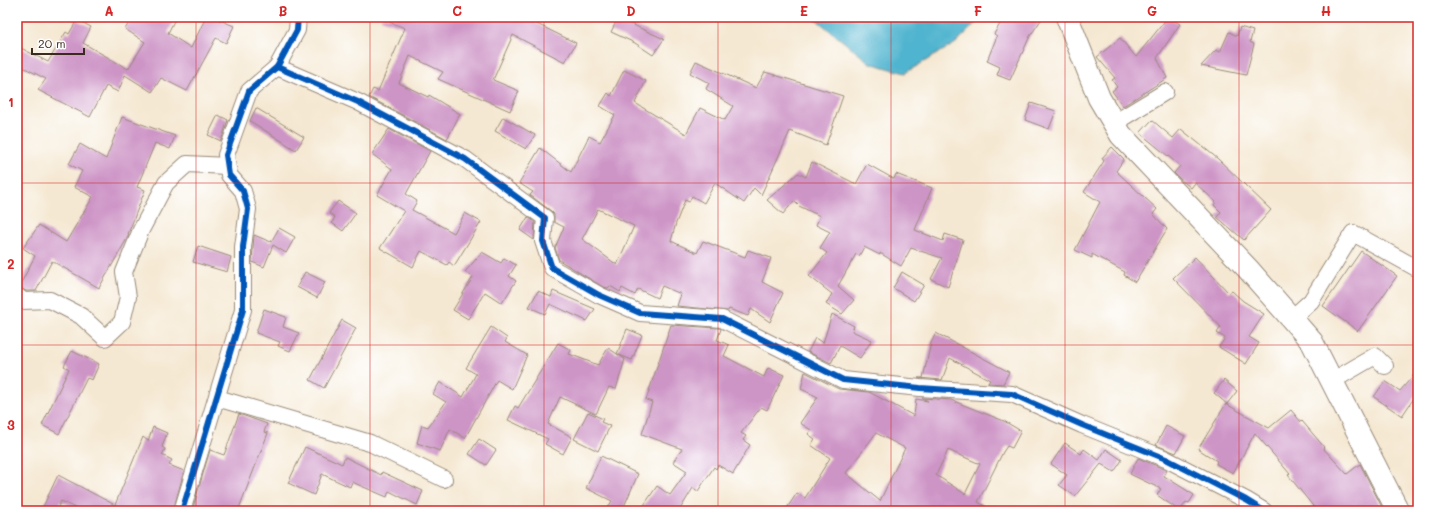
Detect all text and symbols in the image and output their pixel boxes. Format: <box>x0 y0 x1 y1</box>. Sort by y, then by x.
text: A <box>104 2 114 19</box>
text: B <box>279 2 288 19</box>
text: C <box>452 2 462 19</box>
text: D <box>626 2 636 19</box>
text: E <box>800 2 808 19</box>
text: F <box>974 2 982 19</box>
text: G <box>1147 2 1157 19</box>
text: H <box>1321 2 1331 19</box>
scale bar <box>32 30 84 56</box>
text: 20 m <box>38 35 66 51</box>
text: 1 <box>8 93 14 110</box>
text: 2 <box>7 255 15 272</box>
text: 3 <box>7 416 15 433</box>

